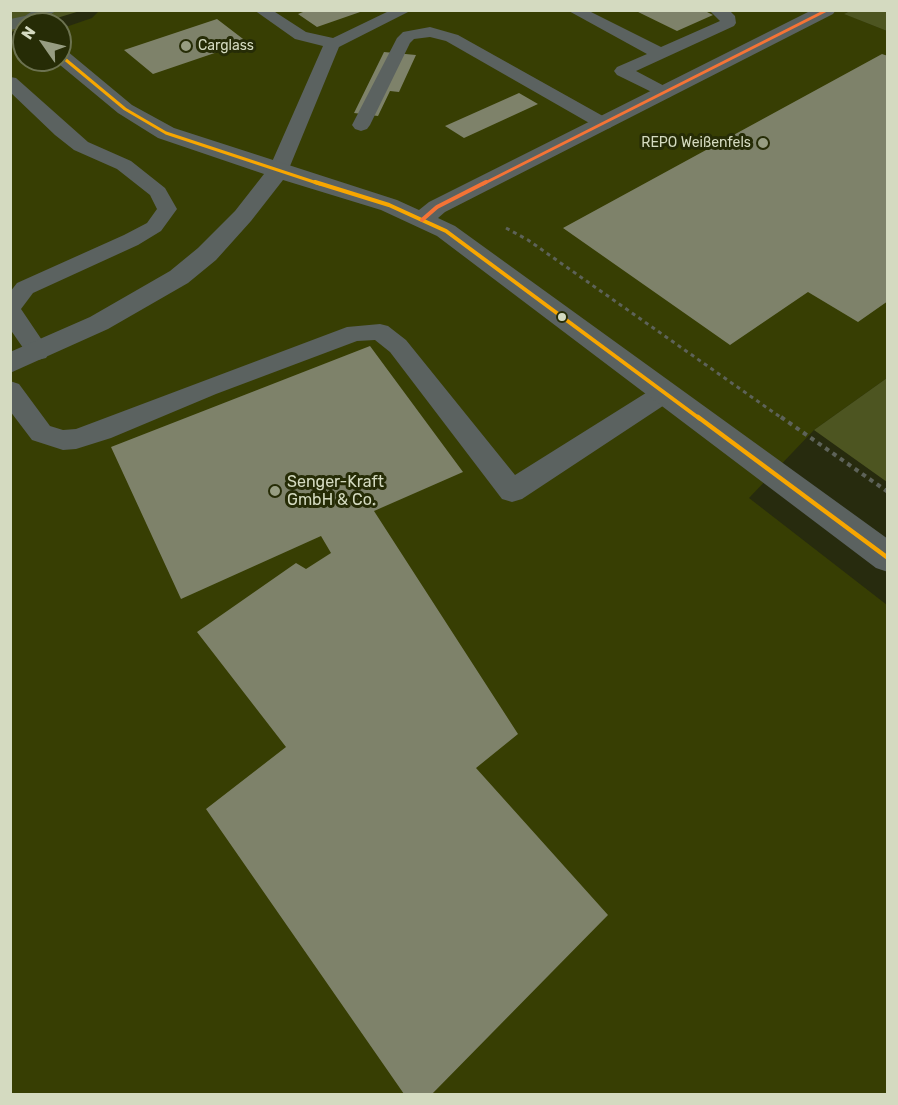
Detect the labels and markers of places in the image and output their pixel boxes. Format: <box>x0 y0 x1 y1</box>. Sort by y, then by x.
place label: Carglass <box>198 38 254 54</box>
marker: Carglass <box>179 39 193 53</box>
place label: REPO Weißenfels <box>641 135 751 151</box>
marker: REPO Weißenfels <box>756 136 770 150</box>
unlabelled marker <box>556 311 568 323</box>
place label: Senger-Kraft GmbH & Co. <box>287 472 384 510</box>
marker: Senger-Kraft GmbH & Co. <box>268 484 282 498</box>

